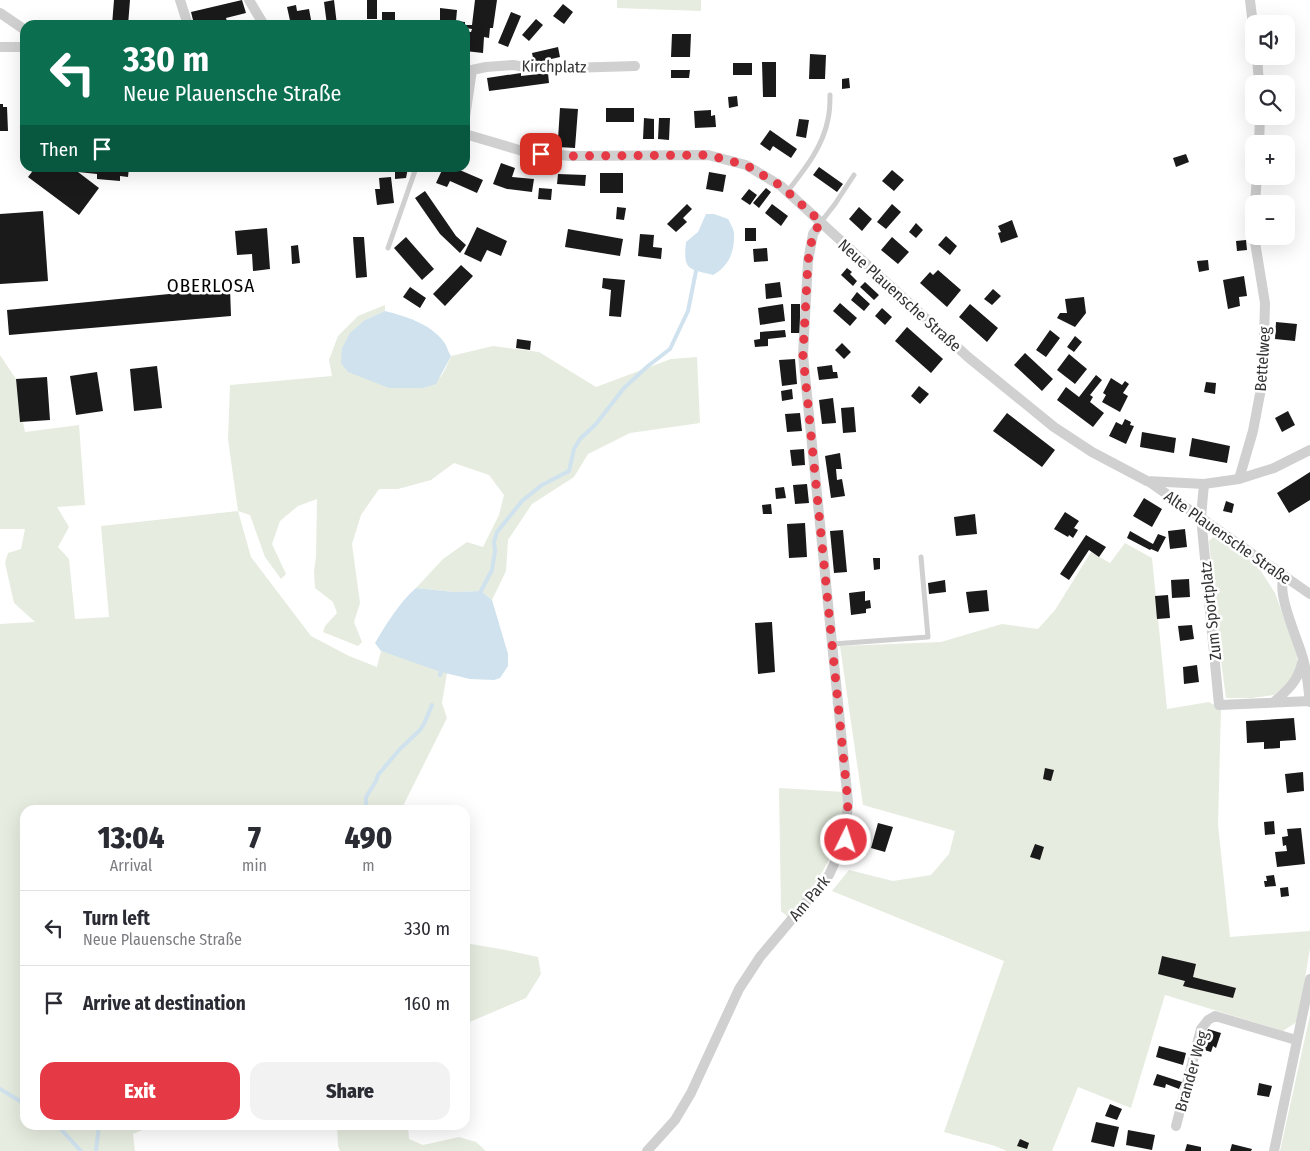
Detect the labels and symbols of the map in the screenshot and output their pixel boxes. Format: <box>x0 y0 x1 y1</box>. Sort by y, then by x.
street label: Kirchplatz <box>521 56 587 77</box>
pin <box>520 133 562 175</box>
street label: Neue Plauensche Straße <box>834 235 965 356</box>
district label: OBERLOSA <box>167 274 255 297</box>
street label: Bettelweg <box>1251 326 1274 392</box>
street label: Alte Plauensche Straße <box>1161 486 1295 588</box>
street label: Zum Sportplatz <box>1196 561 1225 661</box>
position arrow <box>819 813 871 865</box>
street label: Am Park <box>785 872 834 925</box>
street label: Brander Weg <box>1171 1028 1212 1114</box>

